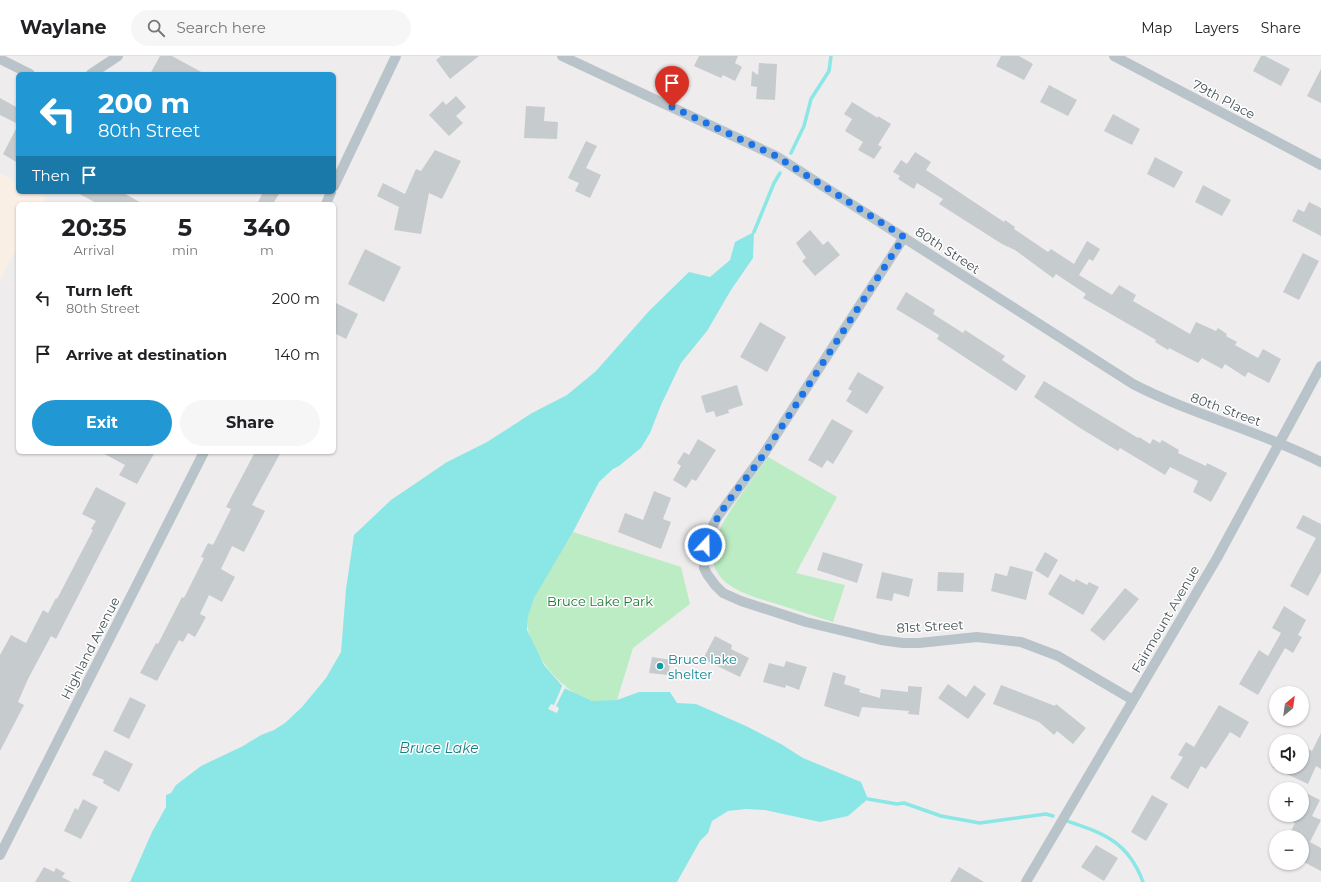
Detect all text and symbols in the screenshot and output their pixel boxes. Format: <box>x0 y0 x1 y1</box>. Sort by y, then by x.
search box <box>131 10 411 46</box>
text: Waylane <box>20 16 107 39</box>
icon: search <box>145 17 167 39</box>
text: Search here <box>177 18 266 37</box>
text: Map <box>1141 19 1172 37</box>
text: Layers <box>1194 19 1239 37</box>
text: Share <box>1261 19 1301 37</box>
pin <box>655 66 689 107</box>
icon: arrive <box>661 72 683 94</box>
street label: 79th Place <box>1190 76 1258 122</box>
text: 200 m <box>98 86 190 120</box>
icon: left <box>32 88 84 140</box>
text: 80th Street <box>98 120 200 142</box>
icon: arrive <box>78 164 100 186</box>
text: Then <box>32 166 70 185</box>
text: 20:35 <box>61 213 126 242</box>
text: 5 <box>178 213 192 242</box>
text: 340 <box>243 213 291 242</box>
street label: 80th Street <box>913 223 983 277</box>
text: Arrival <box>73 242 114 258</box>
text: min <box>172 242 198 258</box>
text: m <box>260 242 274 258</box>
text: Turn left <box>66 281 133 300</box>
icon: left <box>32 287 54 309</box>
text: 200 m <box>272 289 320 308</box>
text: 80th Street <box>66 300 140 316</box>
icon: arrive <box>32 343 54 365</box>
text: Arrive at destination <box>66 345 227 364</box>
text: 140 m <box>275 345 320 364</box>
street label: 80th Street <box>1189 389 1263 429</box>
button: Exit <box>32 400 172 446</box>
button: Share <box>180 400 320 446</box>
position arrow <box>684 524 726 566</box>
street label: Fairmount Avenue <box>1128 562 1202 676</box>
park label: Bruce Lake Park <box>547 593 653 609</box>
street label: Highland Avenue <box>57 594 123 702</box>
street label: 81st Street <box>896 616 964 636</box>
place label: Bruce lake shelter <box>668 651 737 682</box>
marker: Bruce lake shelter <box>655 661 665 671</box>
north arrow <box>1269 686 1309 726</box>
map controls <box>1269 686 1309 870</box>
button: sound <box>1269 734 1309 774</box>
water label: Bruce Lake <box>399 739 479 757</box>
button: + <box>1269 782 1309 822</box>
button: − <box>1269 830 1309 870</box>

